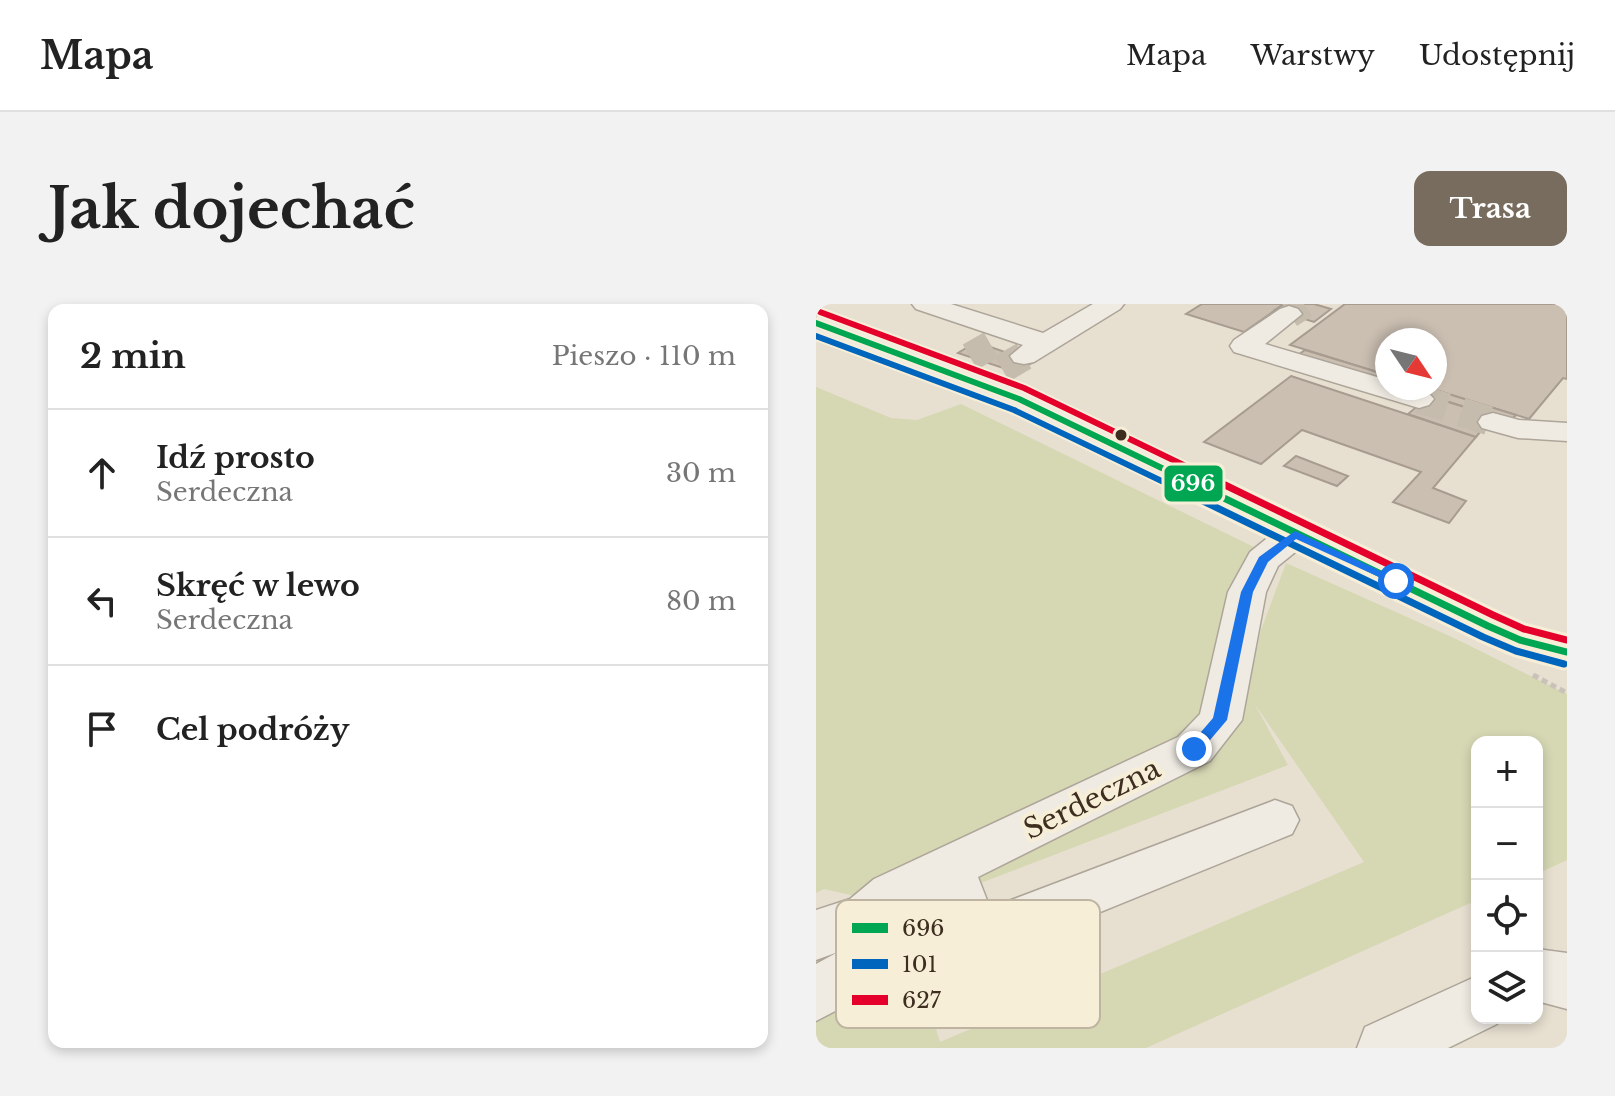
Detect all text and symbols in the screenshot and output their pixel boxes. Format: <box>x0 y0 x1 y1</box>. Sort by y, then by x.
text: Mapa <box>40 32 154 79</box>
text: Mapa <box>1126 38 1207 73</box>
text: Warstwy <box>1251 38 1375 73</box>
text: Udostępnij <box>1419 38 1575 73</box>
button: Trasa <box>1414 171 1567 246</box>
text: Jak dojechać <box>48 174 415 243</box>
north arrow <box>1375 328 1447 400</box>
text: 2 min <box>80 335 186 377</box>
text: Pieszo · 110 m <box>552 340 736 372</box>
unlabelled marker <box>1113 427 1129 443</box>
text: Idź prosto <box>156 439 315 476</box>
icon: ahead <box>80 451 124 495</box>
text: 30 m <box>666 457 736 489</box>
line badge: 696 <box>1163 464 1224 503</box>
text: 696 <box>1171 470 1215 497</box>
text: Serdeczna <box>156 476 293 508</box>
route start <box>1378 563 1414 599</box>
text: Skręć w lewo <box>156 567 360 604</box>
icon: left <box>80 579 124 623</box>
text: 80 m <box>666 585 736 617</box>
text: Serdeczna <box>156 604 293 636</box>
icon: arrive <box>80 707 124 751</box>
text: Cel podróży <box>156 711 349 748</box>
route end <box>1176 731 1212 767</box>
map controls <box>1471 736 1543 1024</box>
button: + <box>1471 736 1543 808</box>
street label: Serdeczna <box>1018 751 1166 847</box>
button: − <box>1471 808 1543 880</box>
button: locate <box>1471 880 1543 952</box>
legend <box>836 900 1100 1028</box>
text: 696 <box>902 915 944 942</box>
text: 101 <box>902 951 937 978</box>
button: layers <box>1471 952 1543 1024</box>
text: 627 <box>902 987 942 1014</box>

